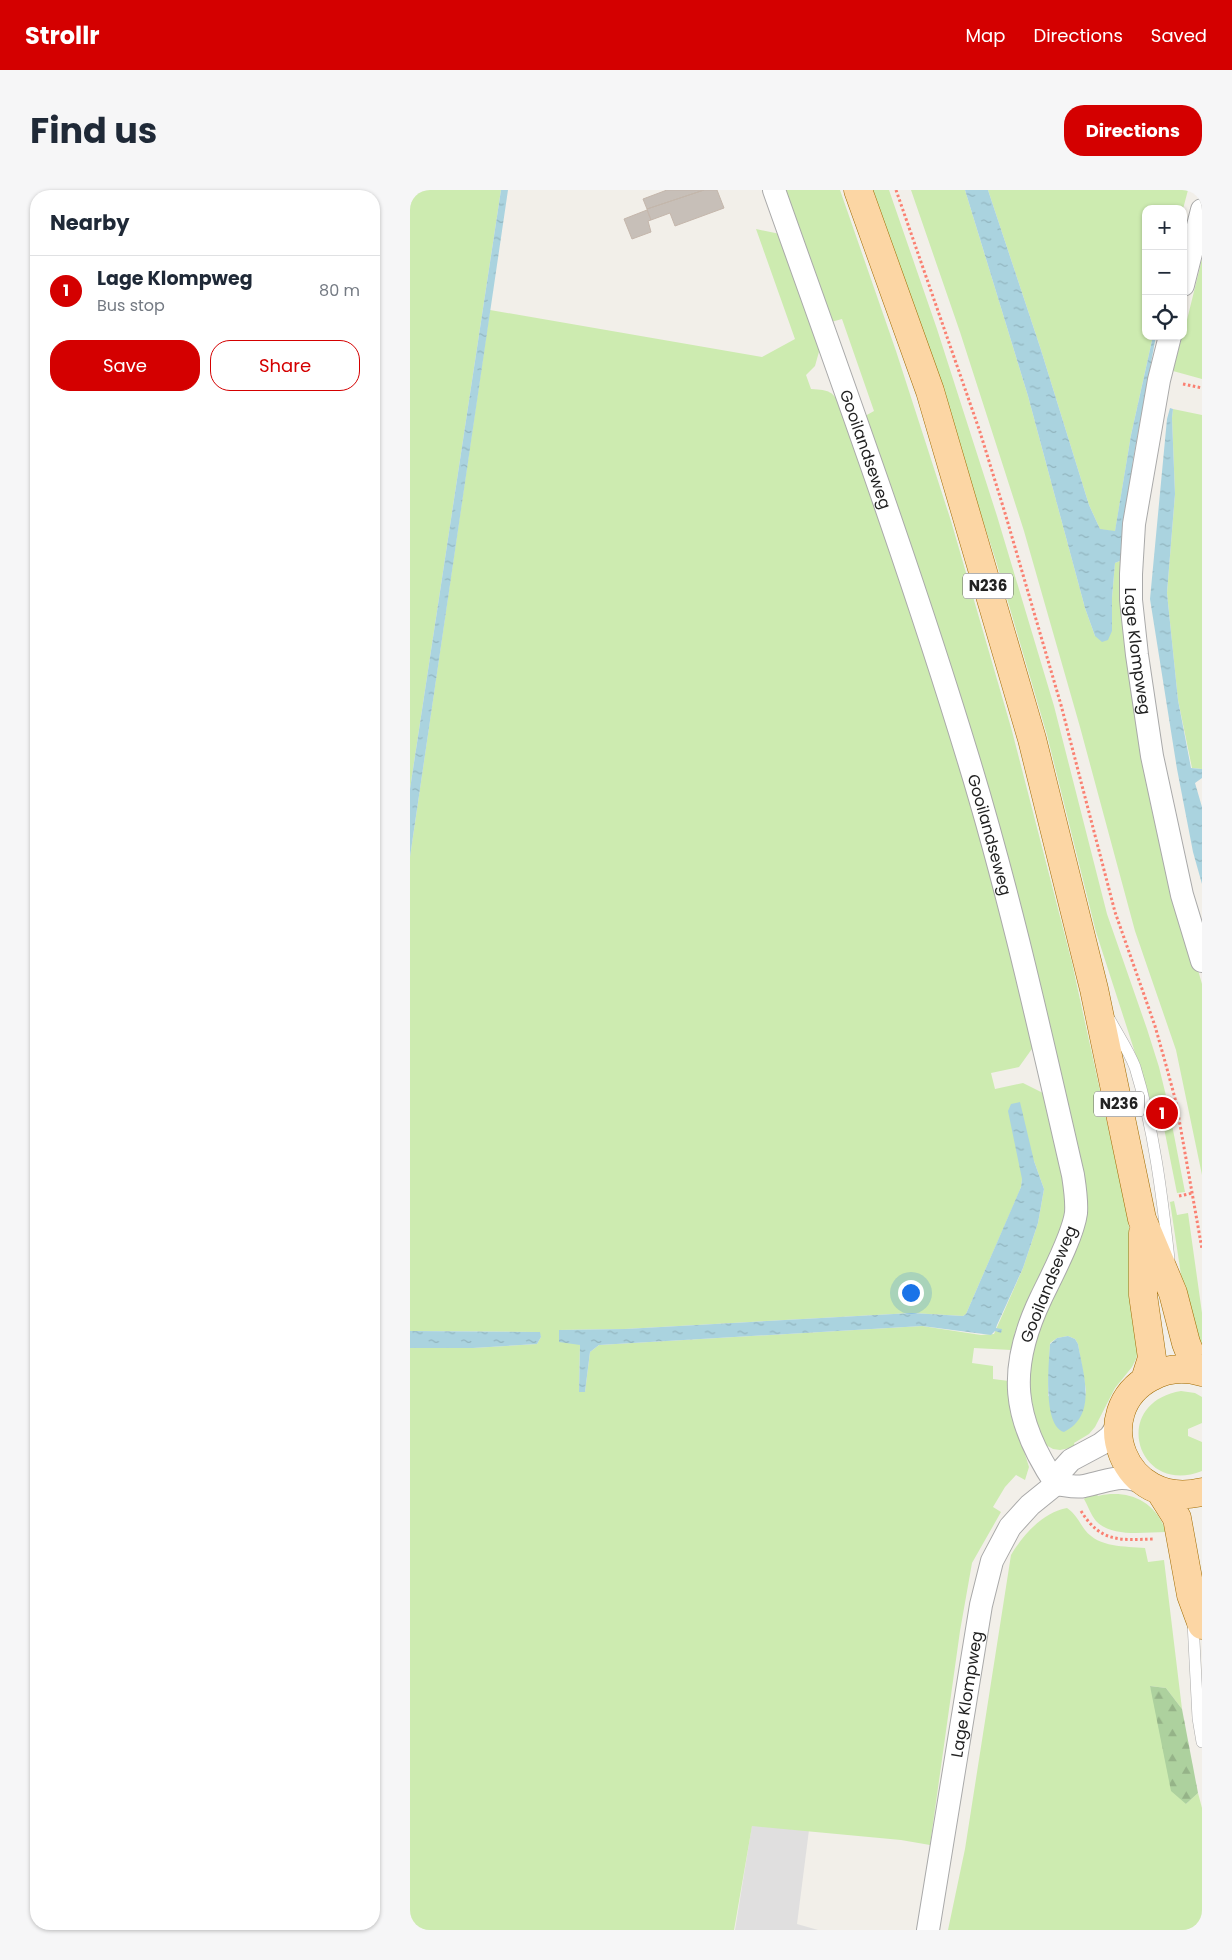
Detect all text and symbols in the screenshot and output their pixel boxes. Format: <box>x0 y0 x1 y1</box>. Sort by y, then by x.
text: Strollr <box>25 19 100 52</box>
text: Map <box>966 23 1005 48</box>
text: Directions <box>1033 23 1123 48</box>
text: Saved <box>1151 23 1207 48</box>
button: Directions <box>1064 105 1202 156</box>
text: Find us <box>30 106 157 155</box>
map controls <box>1142 205 1187 340</box>
button: + <box>1142 205 1187 250</box>
text: Nearby <box>50 208 130 237</box>
button: − <box>1142 250 1187 295</box>
text: Lage Klompweg <box>97 265 253 292</box>
text: 1 <box>63 279 69 302</box>
text: 80 m <box>319 279 360 302</box>
text: Bus stop <box>97 294 165 317</box>
button: locate <box>1142 295 1187 340</box>
button: Save <box>50 340 200 391</box>
button: Share <box>210 340 360 391</box>
street label: Gooilandseweg <box>834 387 897 512</box>
road number: N236 <box>963 574 1013 598</box>
street label: Lage Klompweg <box>1119 588 1157 716</box>
street label: Gooilandseweg <box>962 771 1017 898</box>
road number: N236 <box>1094 1092 1144 1116</box>
pin: 1 <box>1146 1094 1178 1132</box>
street label: Gooilandseweg <box>1014 1222 1083 1346</box>
your location <box>898 1280 924 1306</box>
street label: Lage Klompweg <box>945 1629 989 1759</box>

